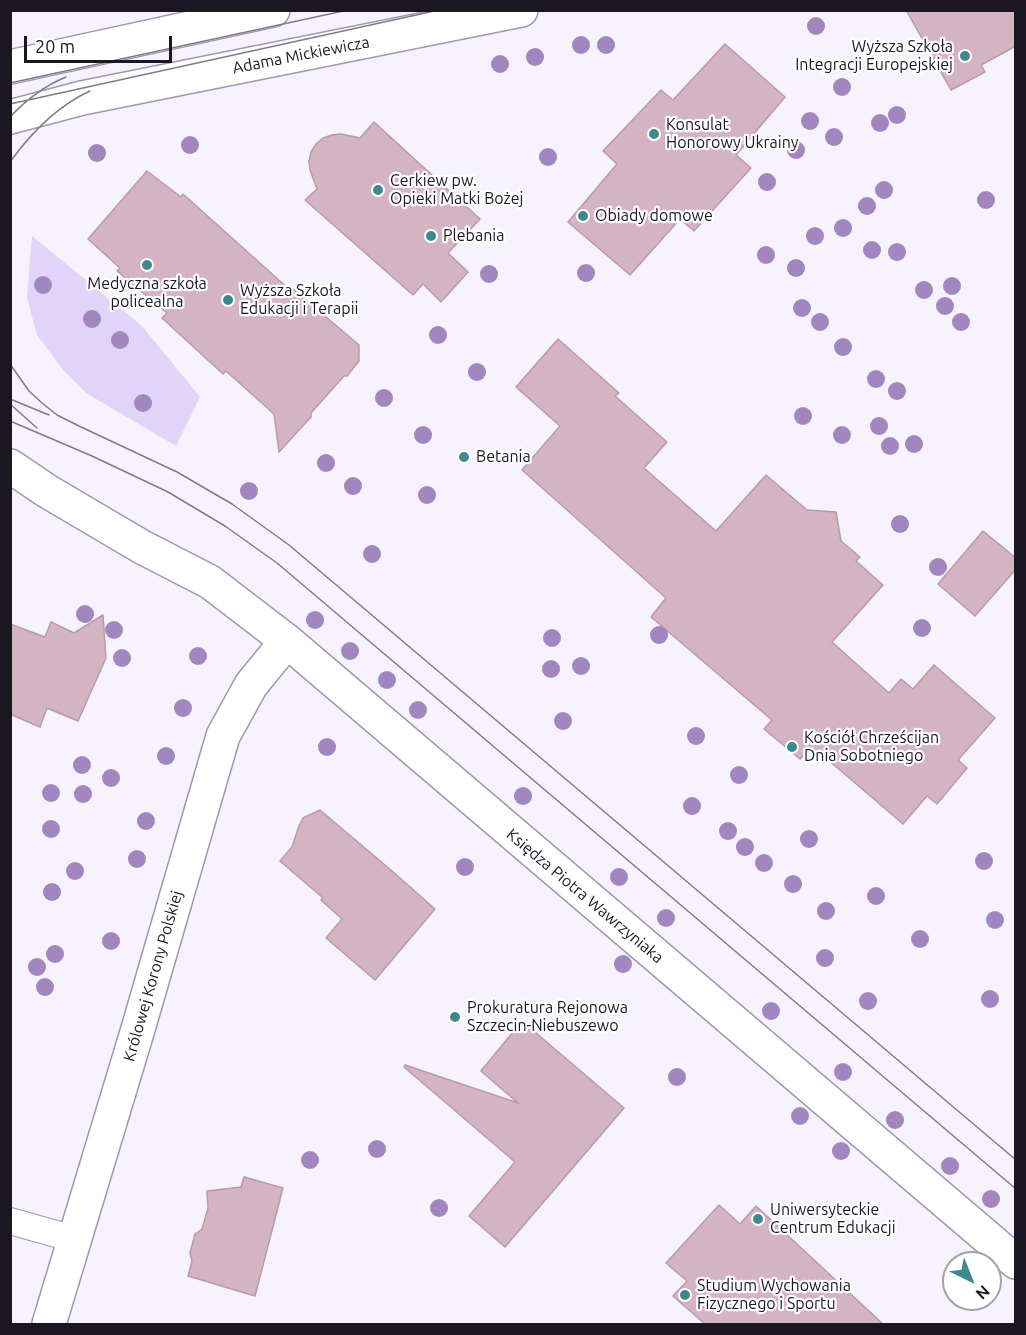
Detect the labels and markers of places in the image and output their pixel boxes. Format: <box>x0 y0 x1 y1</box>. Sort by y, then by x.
place label: Wyższa Szkoła Integracji Europejskiej <box>795 37 953 75</box>
marker: Wyższa Szkoła Integracji Europejskiej <box>958 49 972 63</box>
place label: Konsulat Honorowy Ukrainy <box>666 115 798 153</box>
marker: Konsulat Honorowy Ukrainy <box>647 127 661 141</box>
place label: Cerkiew pw. Opieki Matki Bożej <box>390 171 523 209</box>
marker: Cerkiew pw. Opieki Matki Bożej <box>371 183 385 197</box>
place label: Obiady domowe <box>595 206 713 226</box>
marker: Obiady domowe <box>576 209 590 223</box>
place label: Plebania <box>443 226 504 246</box>
marker: Plebania <box>424 229 438 243</box>
marker: Medyczna szkoła policealna <box>140 258 154 272</box>
place label: Medyczna szkoła policealna <box>87 274 207 312</box>
place label: Wyższa Szkoła Edukacji i Terapii <box>240 281 358 319</box>
marker: Wyższa Szkoła Edukacji i Terapii <box>221 293 235 307</box>
place label: Betania <box>476 447 531 467</box>
marker: Betania <box>457 450 471 464</box>
place label: Kościół Chrześcijan Dnia Sobotniego <box>804 728 939 766</box>
marker: Kościół Chrześcijan Dnia Sobotniego <box>785 740 799 754</box>
place label: Prokuratura Rejonowa Szczecin-Niebuszewo <box>467 998 628 1036</box>
marker: Prokuratura Rejonowa Szczecin-Niebuszewo <box>448 1010 462 1024</box>
place label: Uniwersyteckie Centrum Edukacji <box>770 1200 896 1238</box>
marker: Uniwersyteckie Centrum Edukacji <box>751 1212 765 1226</box>
place label: Studium Wychowania Fizycznego i Sportu <box>697 1276 851 1314</box>
marker: Studium Wychowania Fizycznego i Sportu <box>678 1288 692 1302</box>

